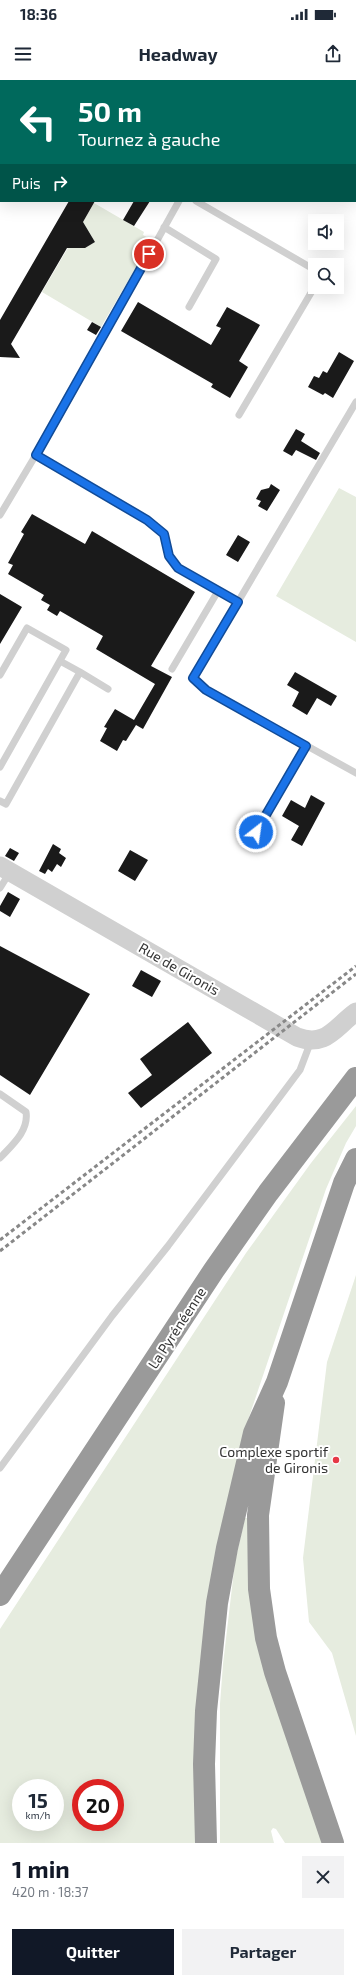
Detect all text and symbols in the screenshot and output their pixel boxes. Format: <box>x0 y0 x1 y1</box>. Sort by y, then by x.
text: 18:36 <box>20 5 57 23</box>
icon: menu <box>12 43 34 65</box>
text: Headway <box>138 43 218 65</box>
icon: share <box>322 43 344 65</box>
text: 50 m <box>78 94 142 128</box>
icon: left <box>12 96 64 148</box>
text: Tournez à gauche <box>78 128 220 150</box>
icon: right <box>49 172 71 194</box>
text: Puis <box>12 174 41 192</box>
map controls <box>308 214 344 294</box>
button: sound <box>308 214 344 250</box>
pin <box>132 237 166 271</box>
icon: arrive <box>138 243 160 265</box>
button: search <box>308 258 344 294</box>
position arrow <box>235 811 277 853</box>
street label: Rue de Gironis <box>136 939 223 999</box>
street label: La Pyrénéenne <box>144 1284 209 1372</box>
place label: Complexe sportif de Gironis <box>219 1443 329 1476</box>
marker: Complexe sportif de Gironis <box>331 1455 341 1465</box>
speed limit sign: 20 <box>72 1779 124 1831</box>
text: 15 <box>28 1788 48 1812</box>
text: km/h <box>26 1809 50 1821</box>
text: 1 min <box>12 1854 70 1883</box>
button: close <box>302 1856 344 1898</box>
text: 420 m · 18:37 <box>12 1884 88 1900</box>
button: Quitter <box>12 1929 174 1975</box>
button: Partager <box>182 1929 344 1975</box>

